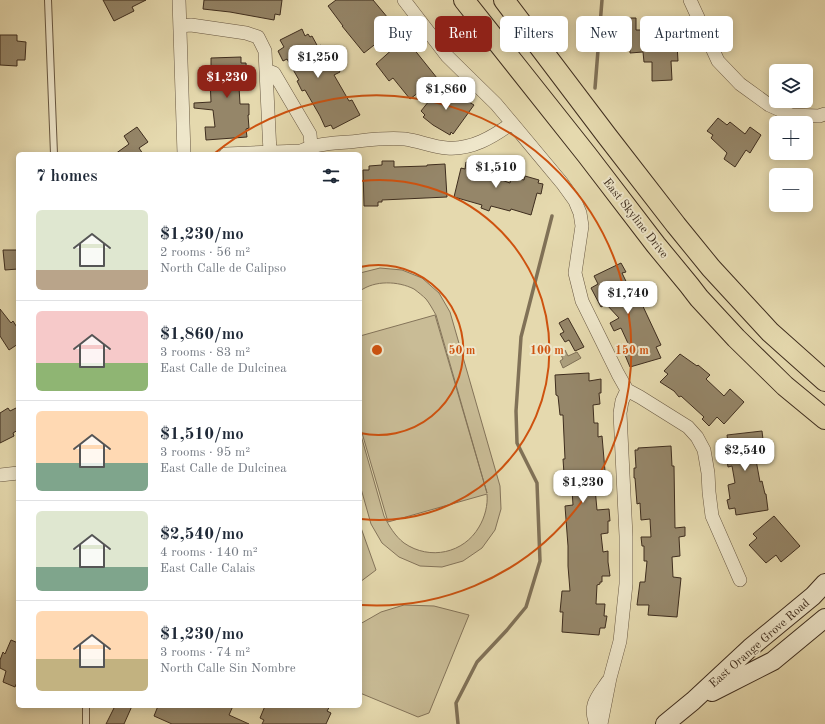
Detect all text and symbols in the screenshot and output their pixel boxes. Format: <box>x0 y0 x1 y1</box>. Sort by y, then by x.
chip: Buy <box>374 16 427 52</box>
chip: Rent <box>435 16 492 52</box>
chip: Filters <box>500 16 568 52</box>
chip: New <box>576 16 632 52</box>
chip: Apartment <box>640 16 733 52</box>
pin: $1,250 <box>285 45 351 79</box>
text: $1,250 <box>297 51 339 64</box>
map controls <box>769 64 813 212</box>
button: layers <box>769 64 813 108</box>
pin: $1,230 <box>194 65 260 99</box>
text: $1,230 <box>206 71 248 84</box>
pin: $1,860 <box>413 77 479 111</box>
text: $1,860 <box>425 83 467 96</box>
button: + <box>769 116 813 160</box>
pin: $1,510 <box>463 155 529 189</box>
text: $1,510 <box>475 161 517 174</box>
icon: filters <box>320 165 342 187</box>
text: 7 homes <box>36 168 98 185</box>
button: − <box>769 168 813 212</box>
street label: East Skyline Drive <box>600 176 670 261</box>
icon: home <box>68 226 116 274</box>
text: $1,230/mo <box>160 226 244 243</box>
text: 2 rooms · 56 m² <box>160 246 250 259</box>
text: North Calle de Calipso <box>160 262 286 275</box>
pin: $1,740 <box>595 281 661 315</box>
text: $1,740 <box>607 287 649 300</box>
text: $1,860/mo <box>160 326 244 343</box>
icon: home <box>68 327 116 375</box>
centre of rings <box>370 343 384 357</box>
text: 50 m <box>449 344 476 357</box>
text: 150 m <box>615 344 649 357</box>
text: 100 m <box>530 345 564 357</box>
text: 3 rooms · 83 m² <box>160 346 250 359</box>
text: East Calle de Dulcinea <box>160 362 287 375</box>
text: $1,510/mo <box>160 426 244 443</box>
icon: home <box>68 427 116 475</box>
pin: $2,540 <box>712 438 778 472</box>
text: $2,540 <box>724 444 766 457</box>
text: 3 rooms · 95 m² <box>160 446 250 459</box>
text: East Calle de Dulcinea <box>160 462 287 475</box>
pin: $1,230 <box>550 470 616 504</box>
text: $1,230 <box>562 476 604 489</box>
text: $2,540/mo <box>160 526 244 543</box>
icon: home <box>68 527 116 575</box>
text: 4 rooms · 140 m² <box>160 546 258 559</box>
text: East Calle Calais <box>160 562 255 575</box>
street label: East Orange Grove Road <box>707 597 812 690</box>
text: $1,230/mo <box>160 626 244 643</box>
icon: home <box>68 627 116 675</box>
text: 3 rooms · 74 m² <box>160 646 250 659</box>
text: North Calle Sin Nombre <box>160 662 296 675</box>

